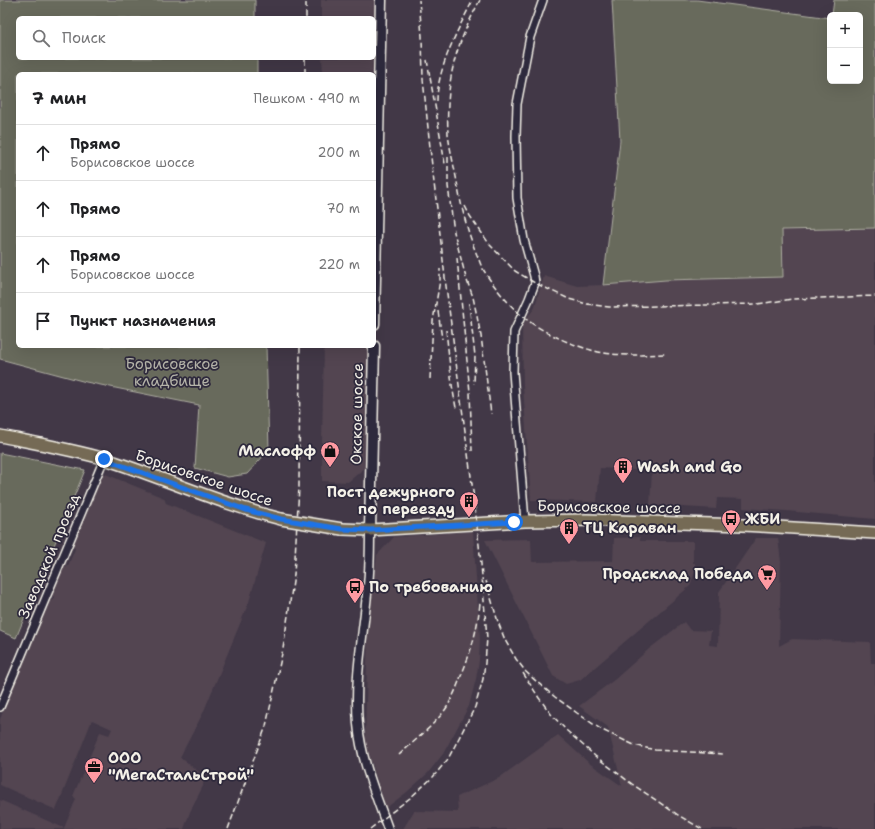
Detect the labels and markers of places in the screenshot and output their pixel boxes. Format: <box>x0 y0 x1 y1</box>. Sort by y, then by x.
shop icon: Маслофф <box>319 440 341 468</box>
place label: Маслофф <box>238 441 317 461</box>
building icon: Wash and Go <box>612 456 634 484</box>
place label: Wash and Go <box>637 457 742 477</box>
place label: Пост дежурного по переезду <box>327 482 455 519</box>
building icon: Пост дежурного по переезду <box>458 490 480 518</box>
bus stop icon: ЖБИ <box>720 508 742 536</box>
place label: ЖБИ <box>745 509 780 529</box>
building icon: ТЦ Караван <box>558 517 580 545</box>
place label: ТЦ Караван <box>583 518 676 538</box>
supermarket icon: Продсклад Победа <box>756 563 778 591</box>
place label: Продсклад Победа <box>602 564 754 584</box>
bus stop icon: По требованию <box>344 576 366 604</box>
place label: По требованию <box>369 577 493 597</box>
place label: ООО "МегаСтальСтрой" <box>108 748 254 785</box>
office icon: ООО "МегаСтальСтрой" <box>83 756 105 784</box>

